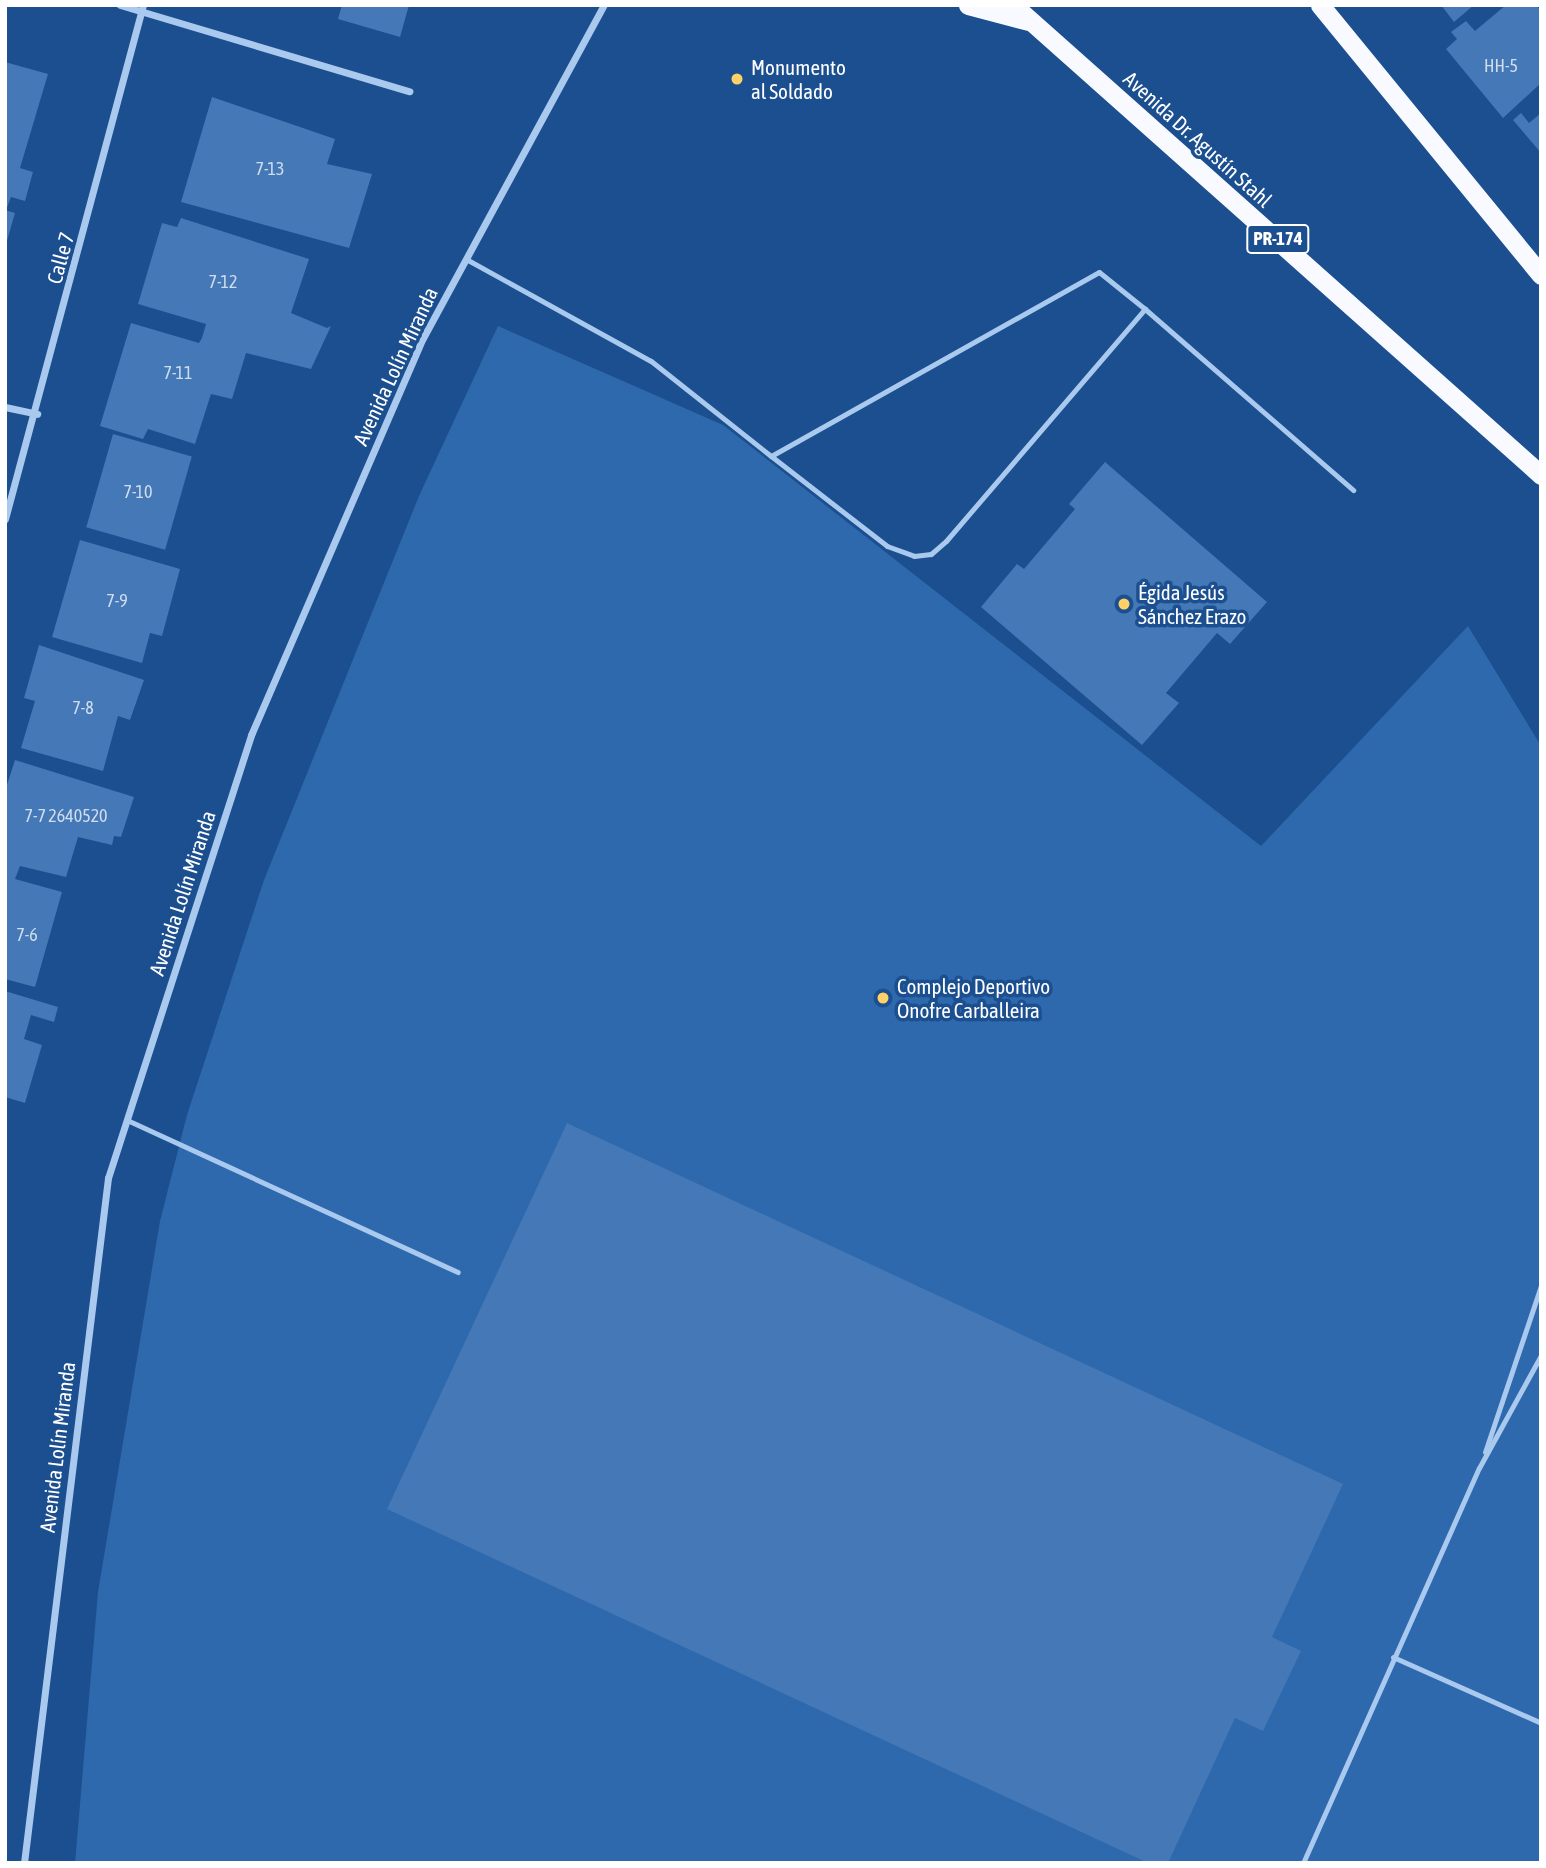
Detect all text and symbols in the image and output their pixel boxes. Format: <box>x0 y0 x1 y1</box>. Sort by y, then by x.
place label: Monumento al Soldado <box>751 54 846 104</box>
house number: HH-5 <box>1484 55 1518 77</box>
street label: Avenida Dr. Agustín Stahl <box>1119 66 1277 212</box>
marker: Monumento al Soldado <box>729 71 745 87</box>
house number: 7-13 <box>256 158 284 180</box>
road number: PR-174 <box>1245 224 1311 255</box>
street label: Calle 7 <box>41 229 79 287</box>
house number: 7-12 <box>209 271 237 293</box>
street label: Avenida Lolín Miranda <box>347 283 443 449</box>
house number: 7-11 <box>164 362 192 384</box>
house number: 7-10 <box>124 481 152 503</box>
place label: Égida Jesús Sánchez Erazo <box>1138 579 1246 629</box>
house number: 7-9 <box>106 590 128 612</box>
marker: Égida Jesús Sánchez Erazo <box>1116 596 1132 612</box>
house number: 7-8 <box>72 697 94 719</box>
house number: 7-7 2640520 <box>24 805 108 827</box>
street label: Avenida Lolín Miranda <box>143 807 221 979</box>
house number: 7-6 <box>16 924 38 946</box>
place label: Complejo Deportivo Onofre Carballeira <box>897 973 1050 1023</box>
marker: Complejo Deportivo Onofre Carballeira <box>875 990 891 1006</box>
street label: Avenida Lolín Miranda <box>34 1360 80 1534</box>

